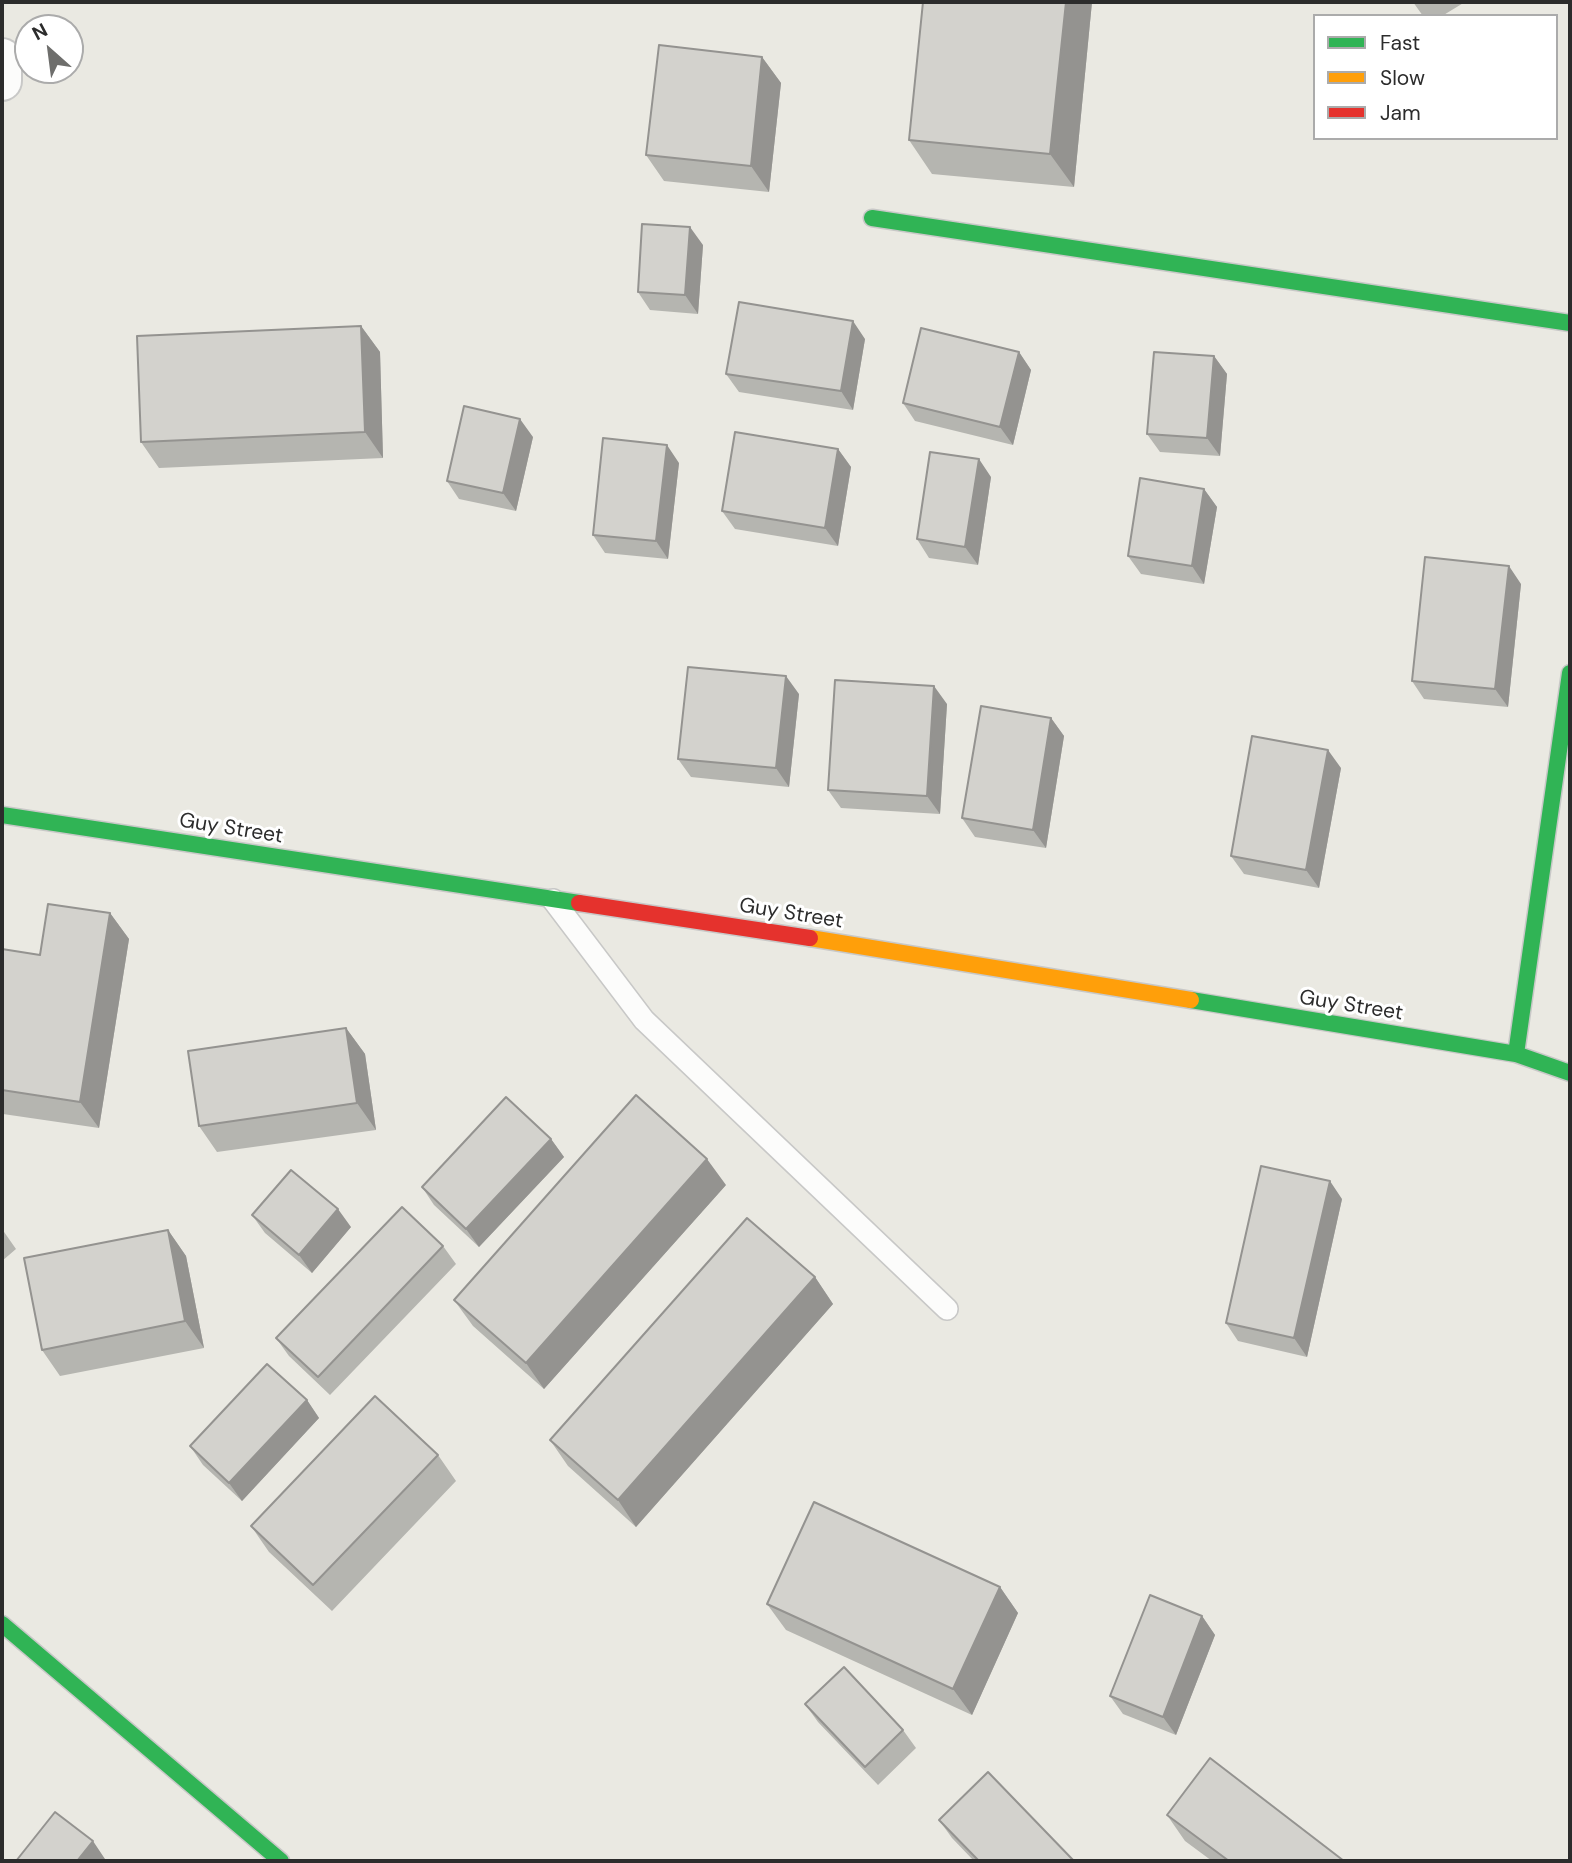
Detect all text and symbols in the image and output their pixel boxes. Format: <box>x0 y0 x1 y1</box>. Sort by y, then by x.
north arrow <box>14 14 84 84</box>
legend <box>1313 14 1558 140</box>
text: N <box>28 17 52 46</box>
text: Fast <box>1380 29 1420 57</box>
text: Slow <box>1380 64 1425 92</box>
text: Jam <box>1380 99 1421 127</box>
street label: Guy Street <box>177 808 285 850</box>
street label: Guy Street <box>737 893 845 935</box>
street label: Guy Street <box>1297 985 1405 1027</box>

